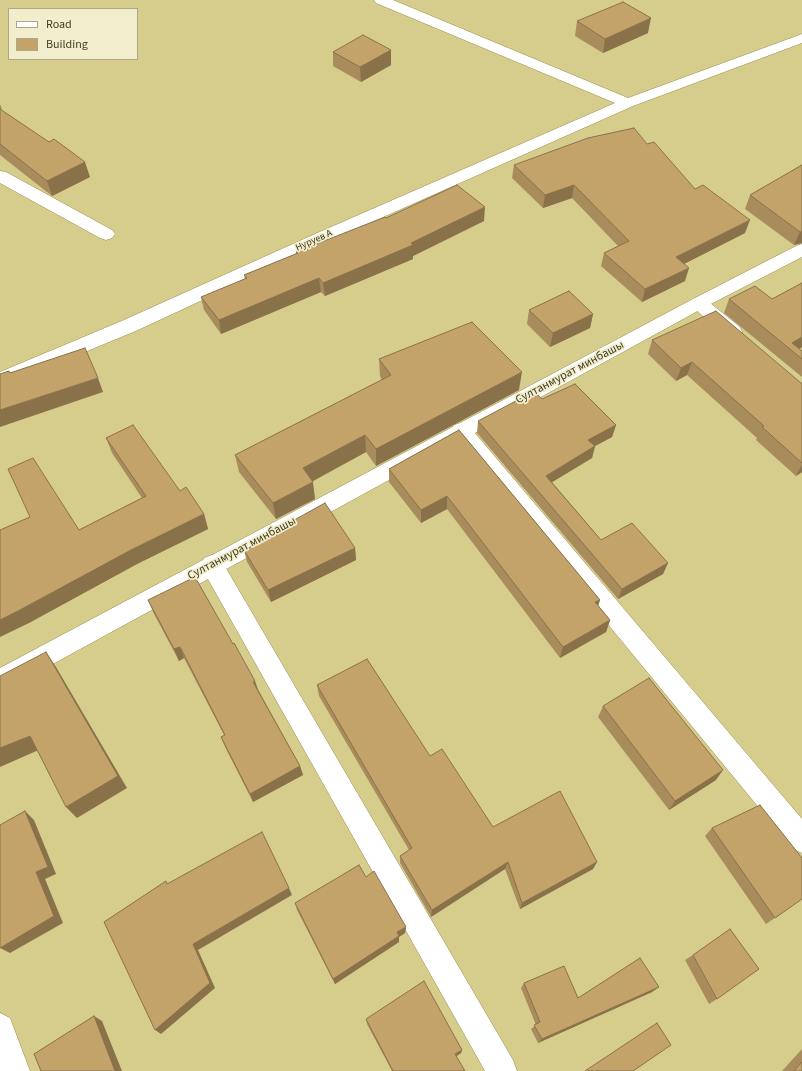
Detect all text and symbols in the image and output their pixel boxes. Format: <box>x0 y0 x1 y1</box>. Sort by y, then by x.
legend <box>8 8 138 60</box>
text: Road <box>46 16 72 33</box>
text: Building <box>46 36 88 53</box>
street label: Нуруев А <box>294 228 334 254</box>
street label: Султанмурат минбашы <box>513 338 627 408</box>
street label: Султанмурат минбашы <box>185 514 299 584</box>

